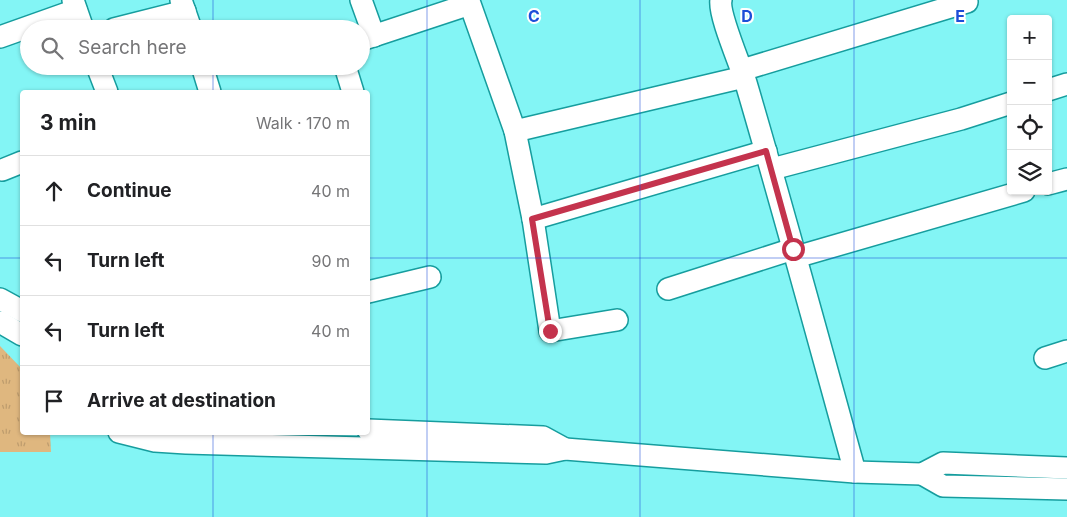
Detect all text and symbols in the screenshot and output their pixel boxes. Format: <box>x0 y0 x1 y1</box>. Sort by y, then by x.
text: C <box>528 6 540 26</box>
text: D <box>741 6 753 26</box>
text: E <box>955 6 965 26</box>
map controls <box>1007 15 1052 195</box>
button: + <box>1007 15 1052 60</box>
search box <box>20 20 370 75</box>
icon: search <box>38 34 66 62</box>
text: Search here <box>78 36 187 59</box>
button: − <box>1007 60 1052 105</box>
button: locate <box>1007 105 1052 150</box>
text: 3 min <box>40 110 96 135</box>
text: Walk · 170 m <box>256 113 350 133</box>
button: layers <box>1007 150 1052 195</box>
icon: ahead <box>40 177 68 205</box>
text: Continue <box>87 179 172 202</box>
text: 40 m <box>311 181 350 201</box>
route start <box>782 238 805 261</box>
icon: left <box>40 247 68 275</box>
text: Turn left <box>87 249 165 272</box>
text: 90 m <box>311 251 350 271</box>
icon: left <box>40 317 68 345</box>
text: Turn left <box>87 319 165 342</box>
route end <box>539 320 562 343</box>
text: 40 m <box>311 321 350 341</box>
icon: arrive <box>40 387 68 415</box>
text: Arrive at destination <box>87 389 276 412</box>

